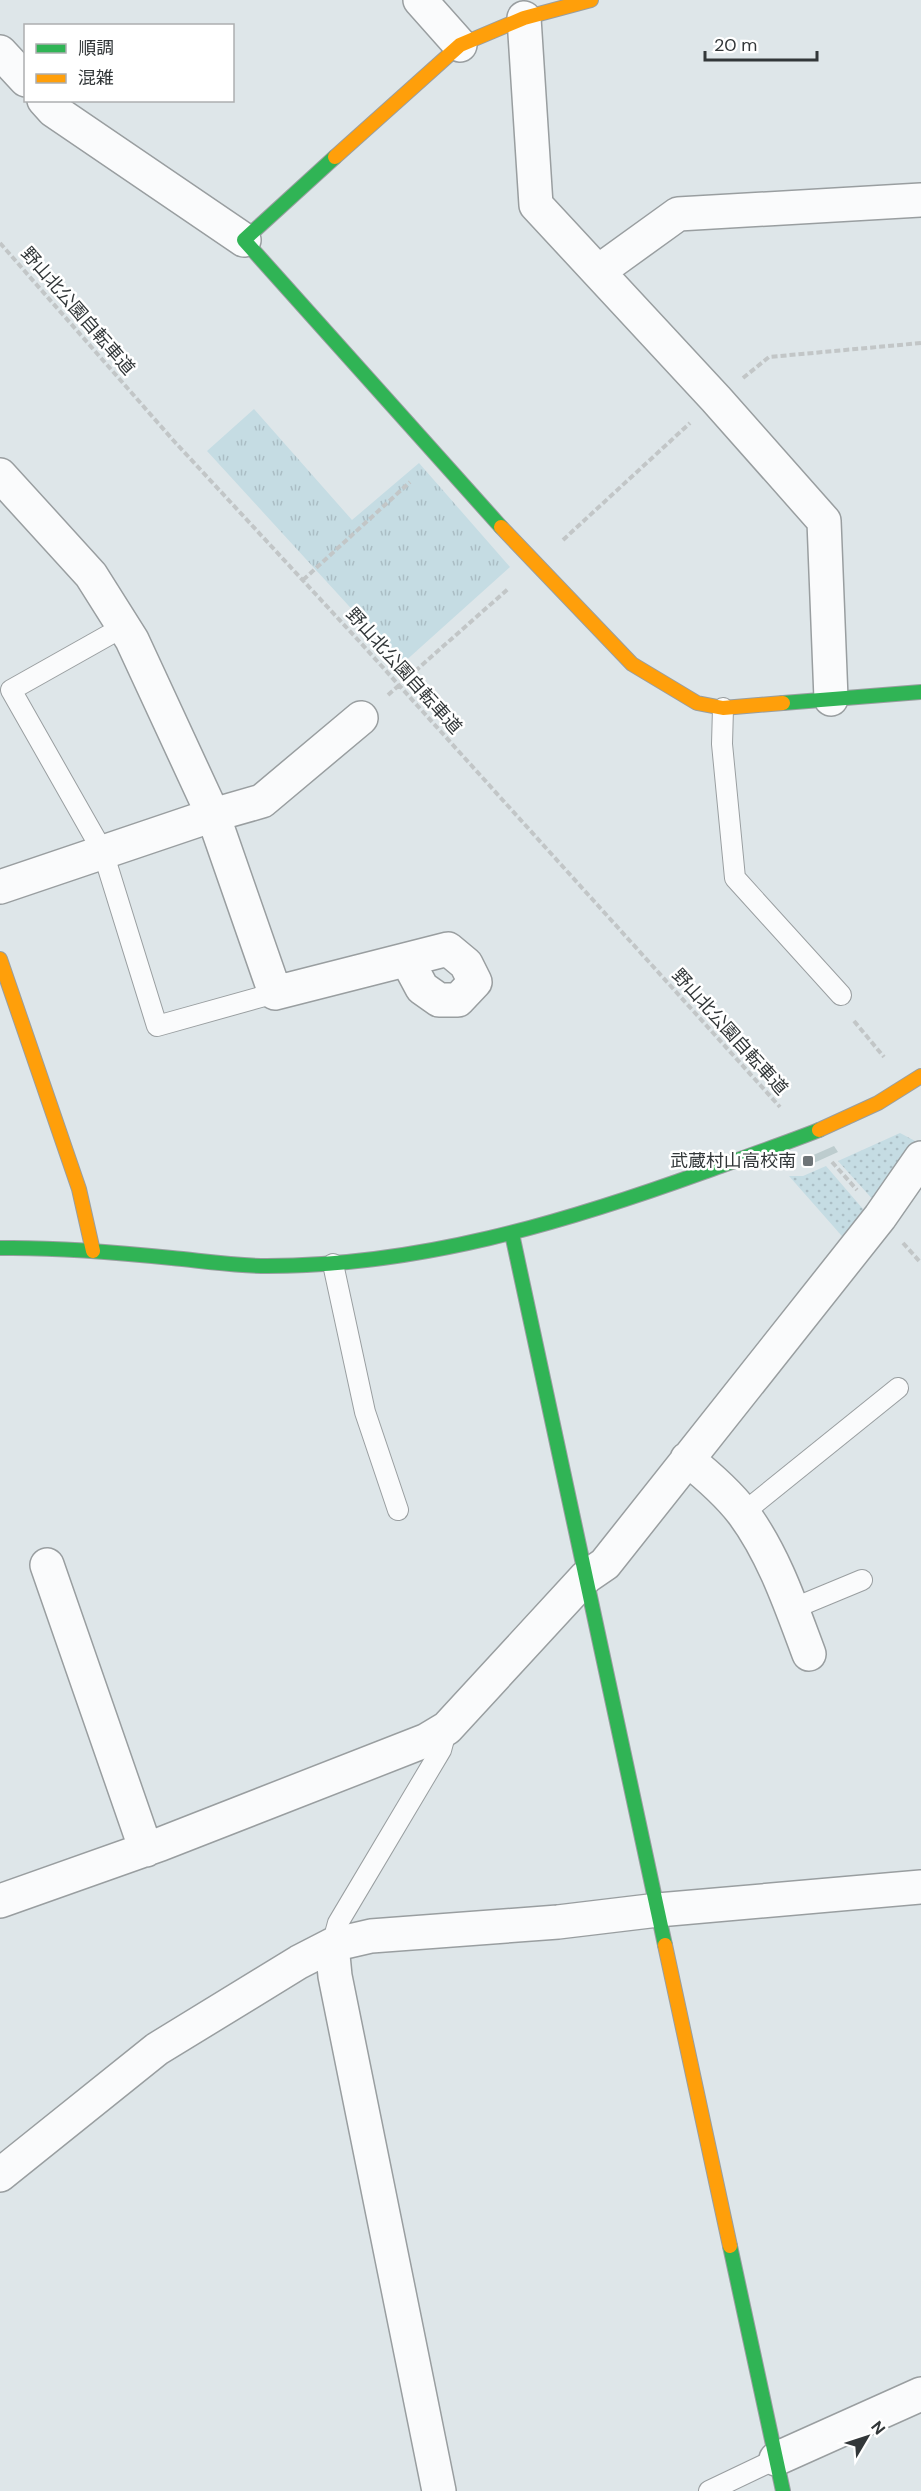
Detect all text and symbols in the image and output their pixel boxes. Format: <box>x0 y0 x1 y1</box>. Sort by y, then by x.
legend <box>24 24 234 102</box>
scale bar <box>705 24 818 62</box>
text: 20 m <box>714 33 757 57</box>
text: 順調 <box>78 36 114 60</box>
text: 混雑 <box>78 66 114 90</box>
street label: 野山北公園自転車道 <box>16 242 140 380</box>
street label: 野山北公園自転車道 <box>341 603 467 739</box>
street label: 野山北公園自転車道 <box>667 964 793 1100</box>
place label: 武蔵村山高校南 <box>670 1149 796 1173</box>
marker: 武蔵村山高校南 <box>801 1154 815 1168</box>
north arrow <box>837 2407 897 2467</box>
text: N <box>866 2417 890 2439</box>

